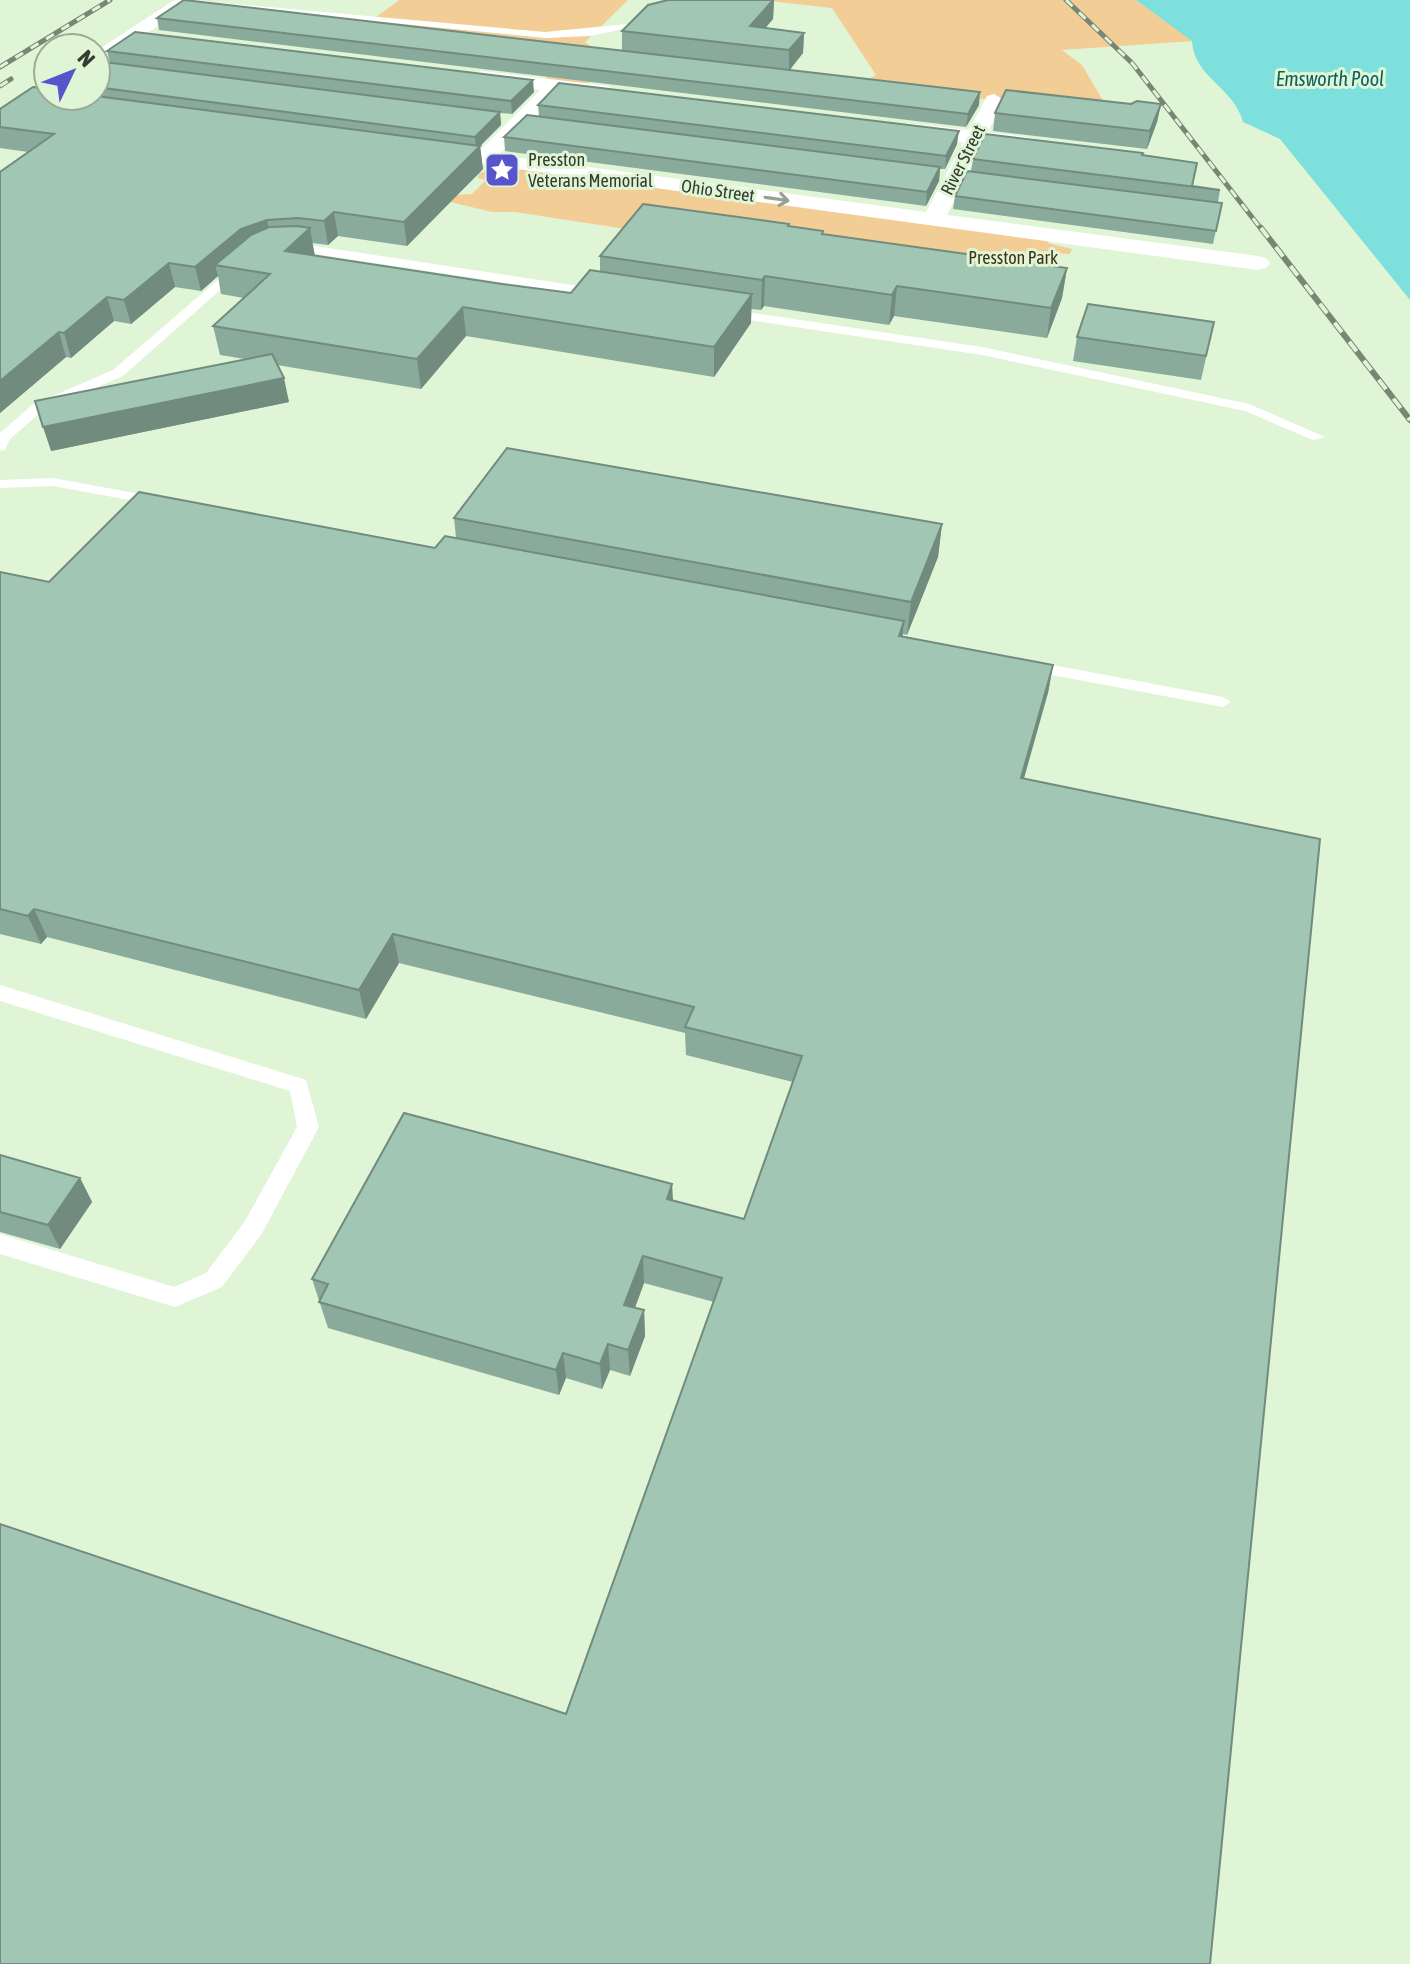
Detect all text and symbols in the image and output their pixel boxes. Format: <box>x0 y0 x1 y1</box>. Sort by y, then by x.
north arrow <box>32 32 112 112</box>
text: N <box>73 45 101 72</box>
water label: Emsworth Pool <box>1276 67 1384 90</box>
street label: River Street <box>936 121 989 198</box>
place label: Presston Veterans Memorial <box>528 149 653 191</box>
place icon: Presston Veterans Memorial <box>483 151 521 189</box>
street label: Ohio Street <box>680 175 756 206</box>
one-way arrow <box>764 192 790 207</box>
park label: Presston Park <box>968 247 1058 268</box>

